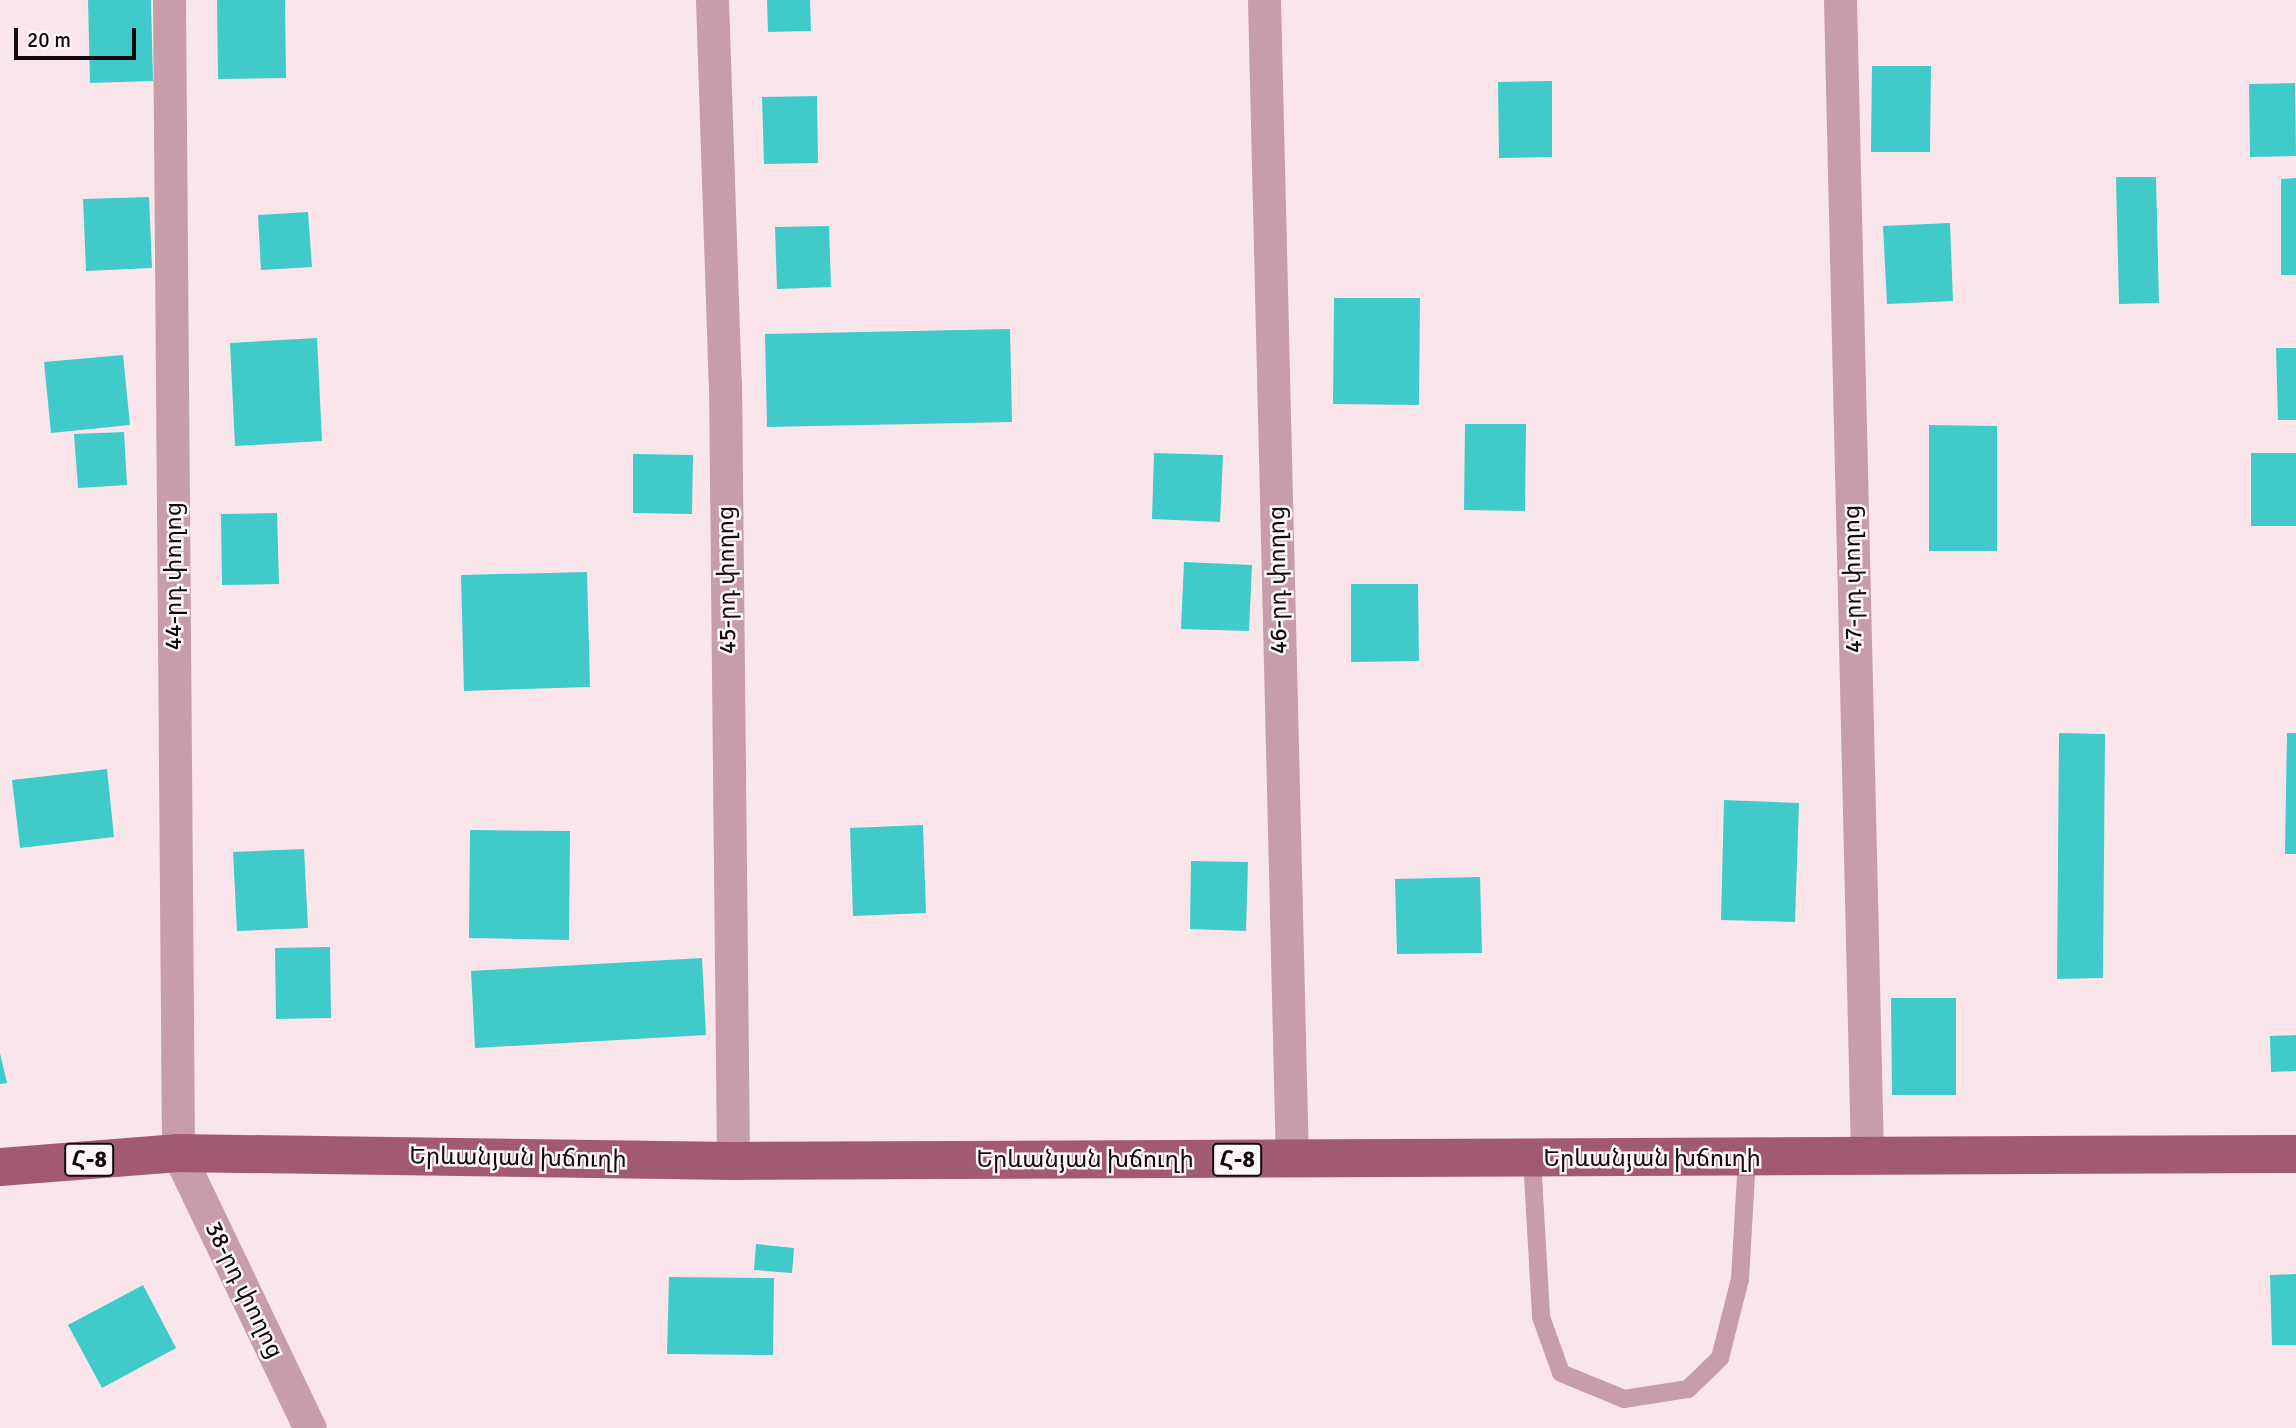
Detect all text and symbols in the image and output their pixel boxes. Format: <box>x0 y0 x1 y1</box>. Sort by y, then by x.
scale bar <box>18 14 140 58</box>
text: 20 m <box>27 27 71 53</box>
street label: 44-րդ փողոց <box>160 502 188 650</box>
street label: 47-րդ փողոց <box>1837 505 1869 653</box>
street label: 45-րդ փողոց <box>711 506 743 654</box>
street label: 46-րդ փողոց <box>1262 506 1294 654</box>
road number: Հ-8 <box>63 1140 115 1180</box>
road number: Հ-8 <box>1211 1140 1263 1180</box>
street label: Երևանյան խճուղի <box>409 1142 627 1174</box>
street label: Երևանյան խճուղի <box>1543 1145 1761 1173</box>
street label: Երևանյան խճուղի <box>976 1146 1194 1174</box>
street label: 38-րդ փողոց <box>199 1217 289 1363</box>

